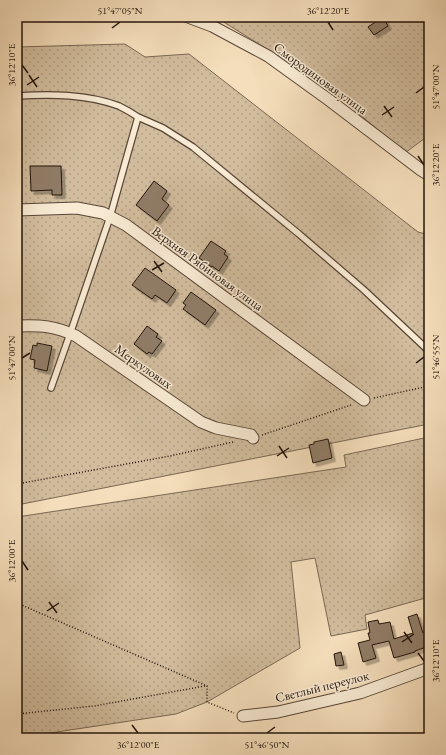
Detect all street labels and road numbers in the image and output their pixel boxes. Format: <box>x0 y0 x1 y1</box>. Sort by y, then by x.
street label: Смородиновая улица <box>270 39 372 119</box>
street label: Верхняя Рябиновая улица <box>149 222 268 315</box>
street label: Меркуловых <box>112 340 176 393</box>
street label: Светлый переулок <box>273 666 372 706</box>

